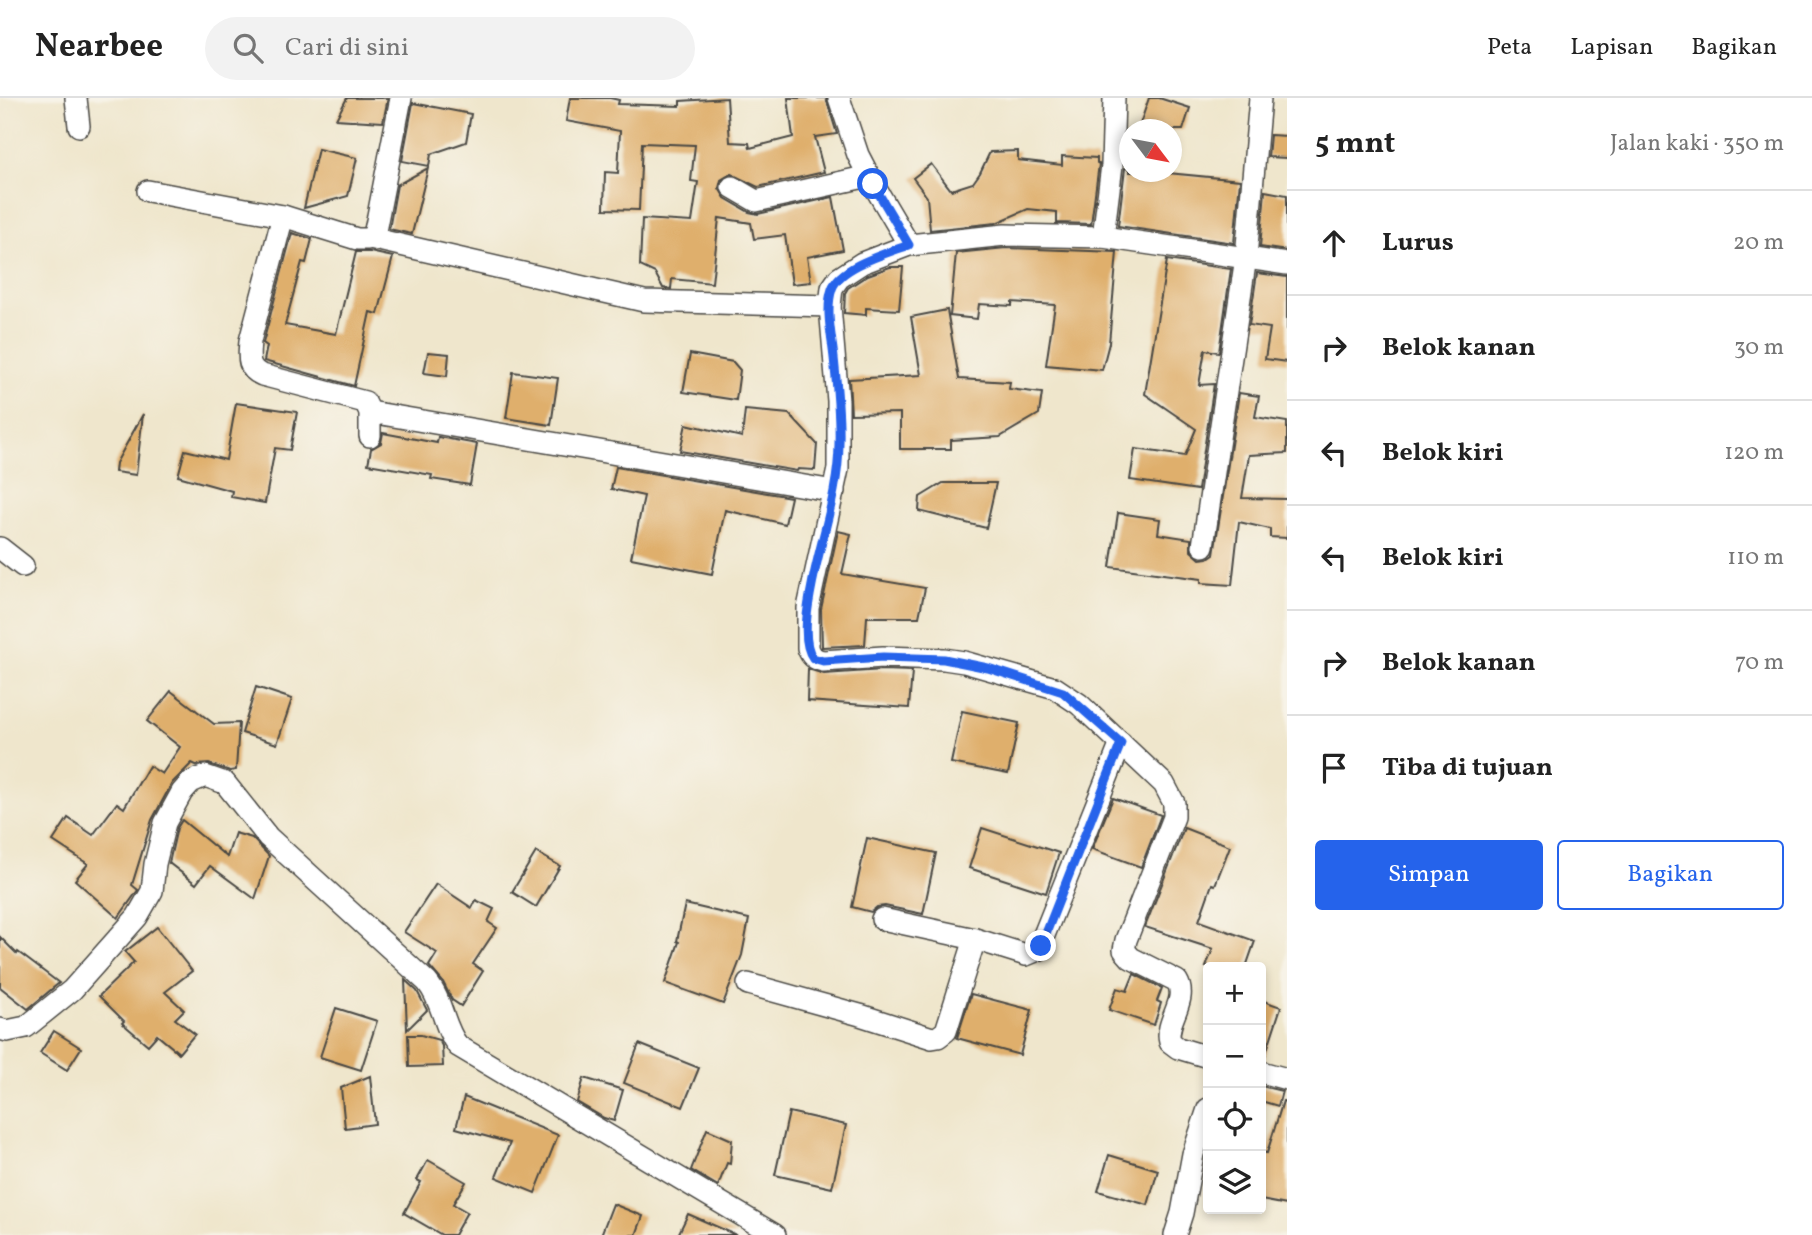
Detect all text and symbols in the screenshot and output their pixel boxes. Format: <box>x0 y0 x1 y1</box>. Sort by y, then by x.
search box <box>205 17 695 80</box>
text: Nearbee <box>35 25 163 71</box>
icon: search <box>229 29 267 67</box>
text: Cari di sini <box>285 30 409 66</box>
text: Peta <box>1487 31 1532 65</box>
text: Lapisan <box>1570 31 1653 65</box>
text: Bagikan <box>1691 31 1777 65</box>
north arrow <box>1119 119 1182 182</box>
text: 5 mnt <box>1315 123 1395 165</box>
text: Jalan kaki · 350 m <box>1610 128 1784 160</box>
route start <box>857 168 888 199</box>
icon: ahead <box>1315 224 1353 262</box>
text: Lurus <box>1382 225 1454 261</box>
text: 20 m <box>1733 227 1784 259</box>
icon: right <box>1315 329 1353 367</box>
text: Belok kanan <box>1382 330 1536 366</box>
text: 30 m <box>1734 332 1784 364</box>
icon: left <box>1315 434 1353 472</box>
text: Belok kiri <box>1382 435 1504 471</box>
text: 120 m <box>1724 437 1784 469</box>
icon: left <box>1315 539 1353 577</box>
text: Belok kiri <box>1382 540 1504 576</box>
text: 110 m <box>1727 542 1784 574</box>
icon: right <box>1315 644 1353 682</box>
text: Belok kanan <box>1382 645 1536 681</box>
text: 70 m <box>1735 647 1784 679</box>
icon: arrive <box>1315 749 1353 787</box>
text: Tiba di tujuan <box>1382 750 1553 786</box>
button: Simpan <box>1315 840 1543 910</box>
button: Bagikan <box>1557 840 1784 910</box>
route end <box>1025 930 1056 961</box>
map controls <box>1203 962 1266 1214</box>
button: + <box>1203 962 1266 1025</box>
button: − <box>1203 1025 1266 1088</box>
button: locate <box>1203 1088 1266 1151</box>
button: layers <box>1203 1151 1266 1214</box>

